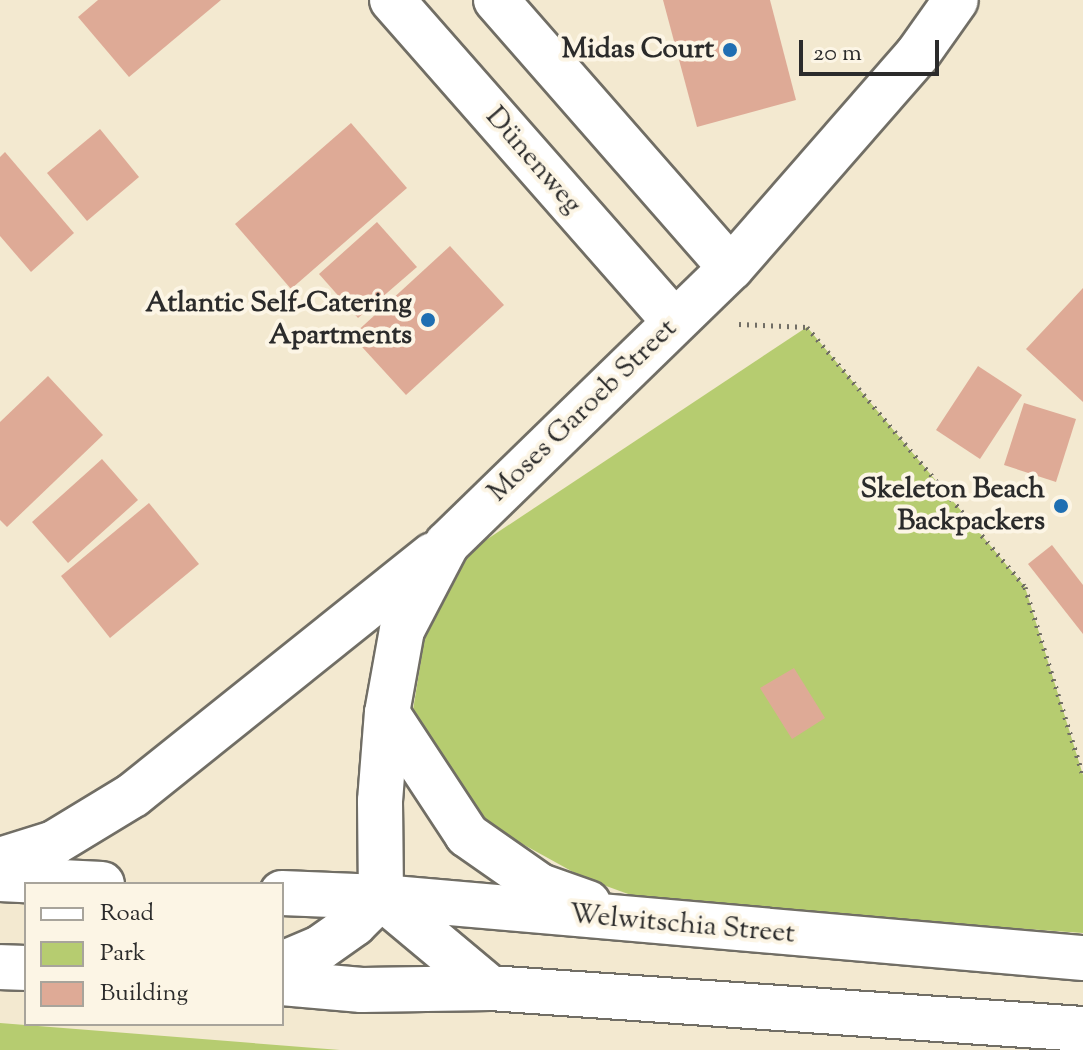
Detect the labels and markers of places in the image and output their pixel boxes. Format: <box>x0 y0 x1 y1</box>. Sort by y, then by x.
place label: Midas Court <box>561 33 714 67</box>
marker: Midas Court <box>721 41 739 59</box>
place label: Atlantic Self-Catering Apartments <box>145 287 412 353</box>
marker: Atlantic Self-Catering Apartments <box>419 311 437 329</box>
place label: Skeleton Beach Backpackers <box>861 473 1045 539</box>
marker: Skeleton Beach Backpackers <box>1052 497 1070 515</box>

